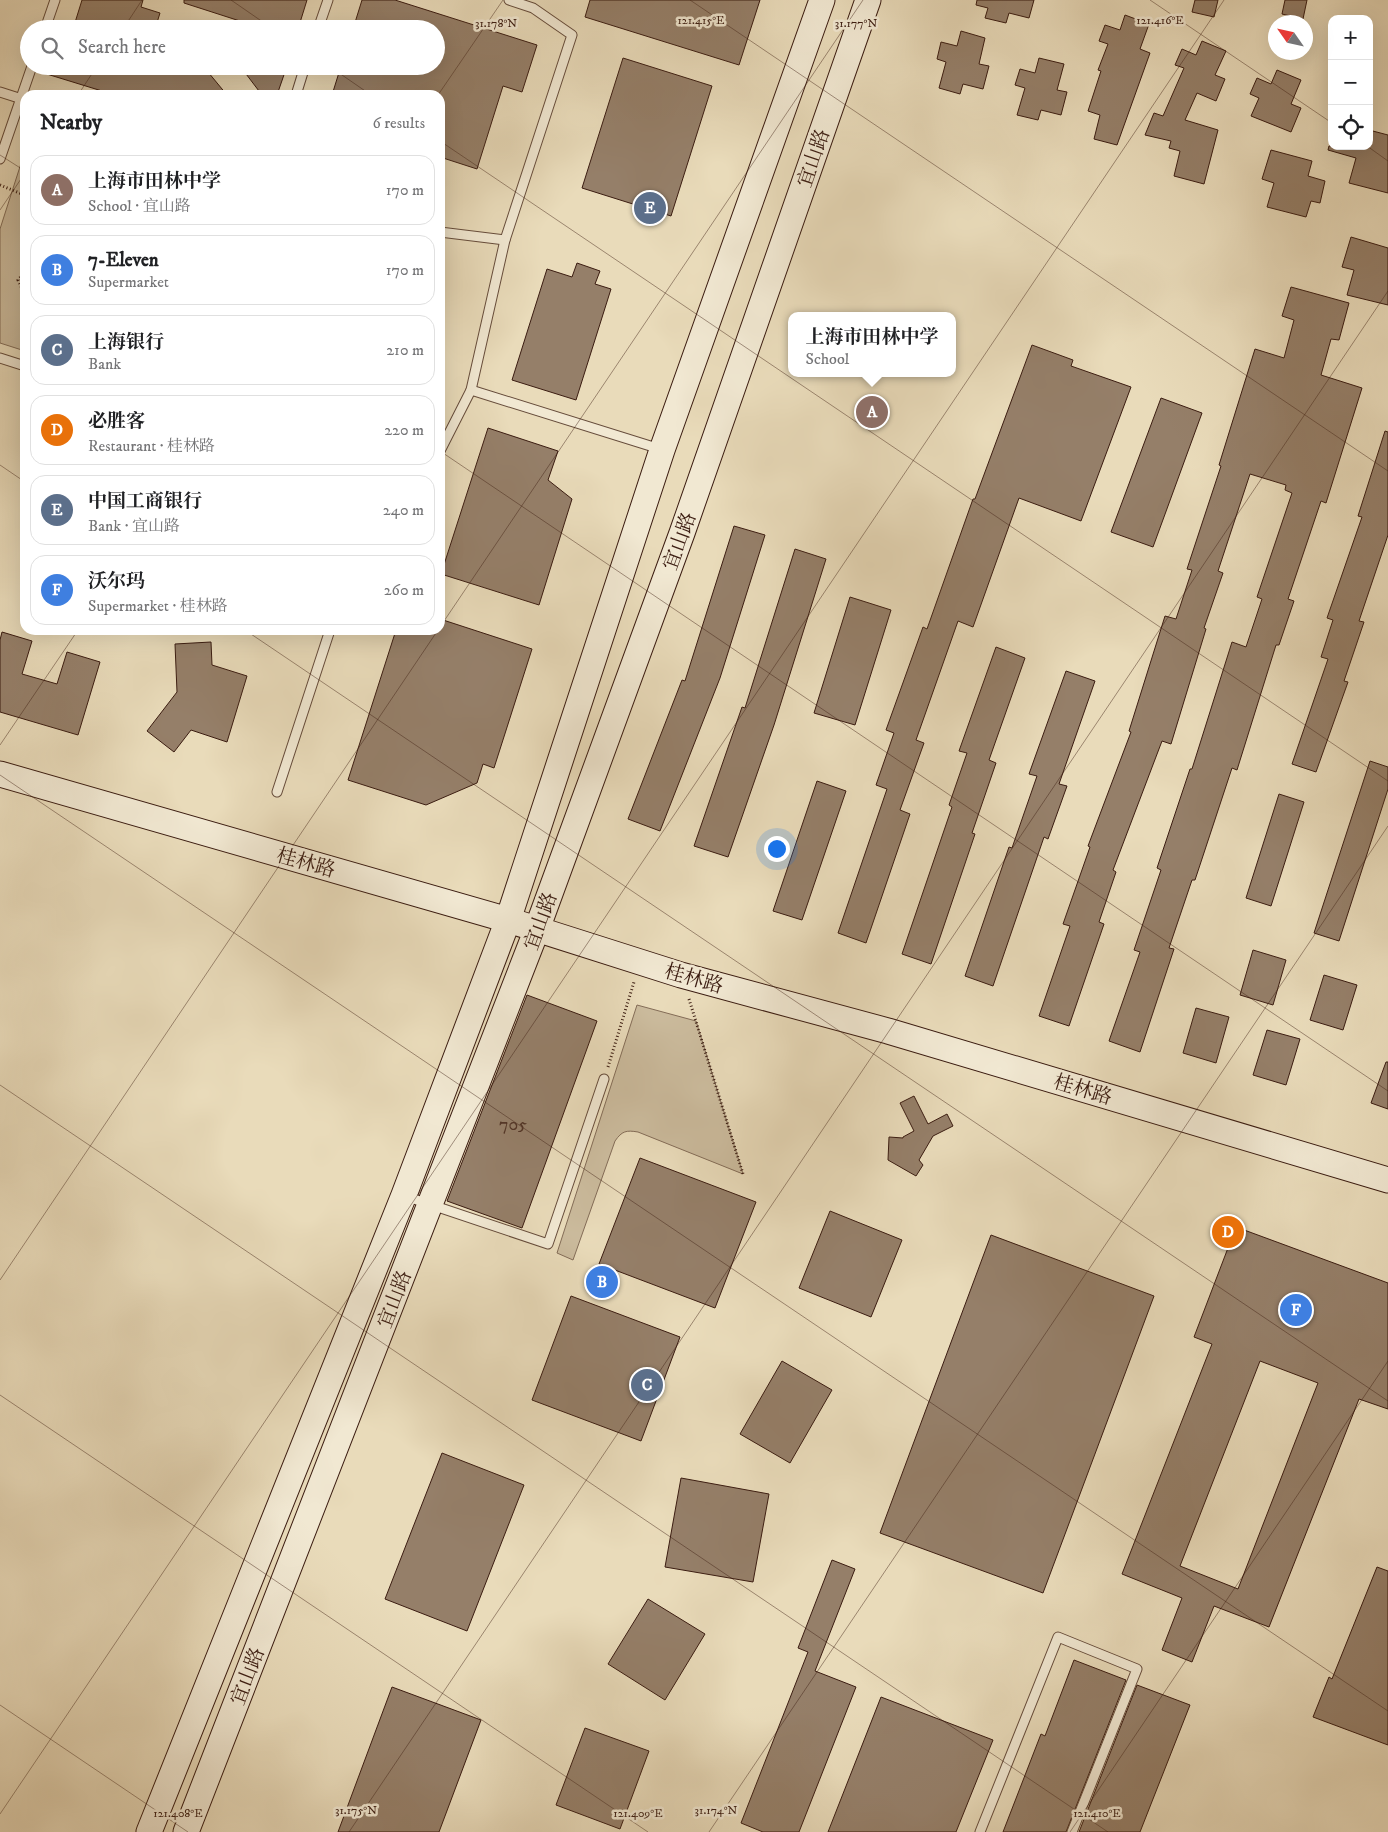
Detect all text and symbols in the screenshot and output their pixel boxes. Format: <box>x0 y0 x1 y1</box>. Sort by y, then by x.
text: 121.415°E <box>677 13 725 28</box>
text: 121.416°E <box>1136 13 1184 28</box>
north arrow <box>1268 15 1313 60</box>
map controls <box>1328 15 1373 150</box>
button: + <box>1328 15 1373 60</box>
text: 31.178°N <box>475 16 517 31</box>
text: 31.177°N <box>835 16 877 31</box>
search box <box>20 20 445 75</box>
icon: search <box>38 34 66 62</box>
text: Search here <box>78 36 166 59</box>
button: − <box>1328 60 1373 105</box>
button: locate <box>1328 105 1373 150</box>
text: Nearby <box>40 110 102 136</box>
text: 6 results <box>372 113 425 133</box>
street label: 宜山路 <box>793 126 836 191</box>
text: 上海市田林中学 <box>88 170 221 193</box>
text: A <box>52 180 62 200</box>
text: 170 m <box>386 180 424 200</box>
pin: E <box>634 189 666 227</box>
text: School · 宜山路 <box>88 196 191 216</box>
text: 7-Eleven <box>88 249 159 272</box>
text: B <box>52 260 62 280</box>
text: 170 m <box>386 260 424 280</box>
text: Supermarket <box>88 272 169 292</box>
popup <box>788 312 956 377</box>
text: 上海市田林中学 <box>805 326 939 349</box>
text: 上海银行 <box>88 331 164 354</box>
text: C <box>52 340 62 360</box>
text: 210 m <box>386 340 424 360</box>
text: School <box>805 349 849 369</box>
text: Bank <box>88 354 121 374</box>
pin: A <box>856 393 888 431</box>
text: 必胜客 <box>88 410 145 433</box>
text: D <box>51 420 63 440</box>
text: 220 m <box>384 420 424 440</box>
text: Restaurant · 桂林路 <box>88 436 215 456</box>
text: 中国工商银行 <box>88 490 202 513</box>
text: E <box>51 500 63 520</box>
text: 240 m <box>383 500 424 520</box>
street label: 宜山路 <box>658 509 702 574</box>
text: Bank · 宜山路 <box>88 516 180 536</box>
text: 沃尔玛 <box>88 570 145 593</box>
text: F <box>52 580 62 600</box>
text: 260 m <box>384 580 424 600</box>
text: Supermarket · 桂林路 <box>88 596 228 616</box>
your location <box>764 836 790 862</box>
street label: 桂林路 <box>273 843 338 884</box>
street label: 宜山路 <box>519 889 563 954</box>
street label: 桂林路 <box>661 959 726 1000</box>
street label: 桂林路 <box>1050 1070 1115 1111</box>
house number: 705 <box>499 1114 527 1136</box>
pin: D <box>1212 1213 1244 1251</box>
pin: B <box>586 1263 618 1301</box>
street label: 宜山路 <box>373 1267 418 1332</box>
pin: F <box>1280 1291 1312 1329</box>
pin: C <box>631 1366 663 1404</box>
street label: 宜山路 <box>226 1644 271 1709</box>
text: 31.175°N <box>335 1803 377 1818</box>
text: 31.174°N <box>695 1803 738 1818</box>
text: 121.408°E <box>153 1806 203 1821</box>
text: 121.409°E <box>613 1806 663 1821</box>
text: 121.410°E <box>1073 1806 1121 1821</box>

